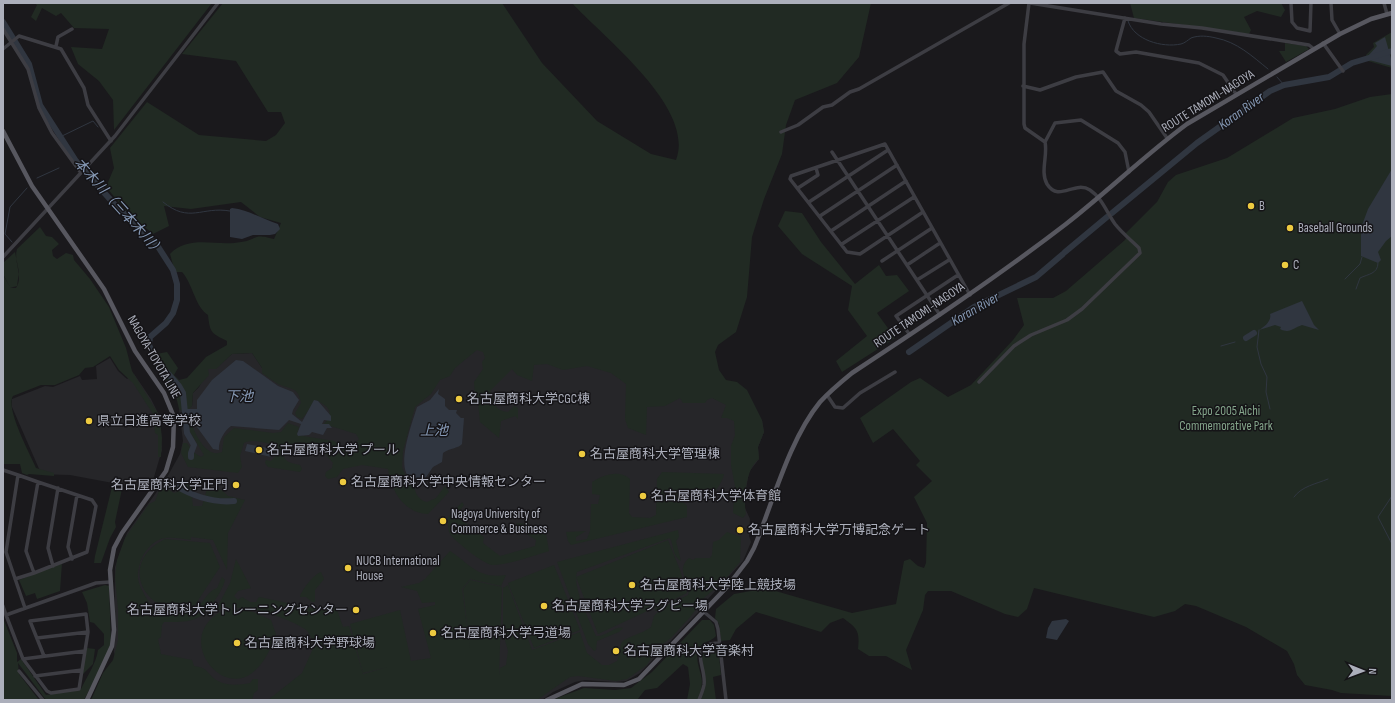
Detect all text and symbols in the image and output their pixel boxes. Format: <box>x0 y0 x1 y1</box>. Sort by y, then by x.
street label: ROUTE TAMOMI-NAGOYA <box>1159 66 1258 136</box>
water label: Koran River <box>1215 88 1268 133</box>
water label: 本木川（三本木川） <box>71 154 167 260</box>
place label: B <box>1259 198 1265 214</box>
marker: B <box>1246 201 1256 211</box>
place label: Baseball Grounds <box>1298 220 1373 236</box>
marker: Baseball Grounds <box>1285 223 1295 233</box>
place label: C <box>1293 257 1299 273</box>
marker: C <box>1280 260 1290 270</box>
street label: ROUTE TAMOMI-NAGOYA <box>870 278 968 351</box>
water label: Koran River <box>948 288 1003 329</box>
street label: NAGOYA-TOYOTA LINE <box>124 313 184 401</box>
water label: 下池 <box>225 388 255 405</box>
place label: 名古屋商科大学CGC棟 <box>467 391 590 407</box>
marker: 名古屋商科大学CGC棟 <box>454 394 464 404</box>
park label: Expo 2005 Aichi Commemorative Park <box>1179 403 1273 434</box>
place label: 県立日進高等学校 <box>97 413 201 429</box>
marker: 県立日進高等学校 <box>84 416 94 426</box>
water label: 上池 <box>420 422 450 439</box>
place label: 名古屋商科大学 プール <box>267 442 399 458</box>
marker: 名古屋商科大学 プール <box>254 445 264 455</box>
place label: 名古屋商科大学管理棟 <box>590 446 720 462</box>
marker: 名古屋商科大学管理棟 <box>577 449 587 459</box>
place label: 名古屋商科大学中央情報センター <box>351 474 546 490</box>
place label: 名古屋商科大学正門 <box>111 477 228 493</box>
marker: 名古屋商科大学中央情報センター <box>338 477 348 487</box>
marker: 名古屋商科大学正門 <box>231 480 241 490</box>
place label: 名古屋商科大学体育館 <box>651 488 781 504</box>
marker: 名古屋商科大学体育館 <box>638 491 648 501</box>
place label: Nagoya University of Commerce & Business <box>451 506 548 537</box>
marker: Nagoya University of Commerce & Business <box>438 516 448 526</box>
place label: 名古屋商科大学万博記念ゲート <box>748 522 930 538</box>
marker: 名古屋商科大学万博記念ゲート <box>735 525 745 535</box>
place label: NUCB International House <box>356 553 440 584</box>
marker: NUCB International House <box>343 563 353 573</box>
place label: 名古屋商科大学陸上競技場 <box>640 577 796 593</box>
marker: 名古屋商科大学陸上競技場 <box>627 580 637 590</box>
place label: 名古屋商科大学ラグビー場 <box>552 598 708 614</box>
marker: 名古屋商科大学ラグビー場 <box>539 601 549 611</box>
place label: 名古屋商科大学トレーニングセンター <box>127 602 348 618</box>
marker: 名古屋商科大学トレーニングセンター <box>351 605 361 615</box>
place label: 名古屋商科大学弓道場 <box>441 625 571 641</box>
marker: 名古屋商科大学弓道場 <box>428 628 438 638</box>
place label: 名古屋商科大学野球場 <box>245 635 375 651</box>
marker: 名古屋商科大学野球場 <box>232 638 242 648</box>
place label: 名古屋商科大学音楽村 <box>624 643 754 659</box>
marker: 名古屋商科大学音楽村 <box>611 646 621 656</box>
north arrow <box>1343 651 1383 691</box>
text: N <box>1366 668 1379 674</box>

